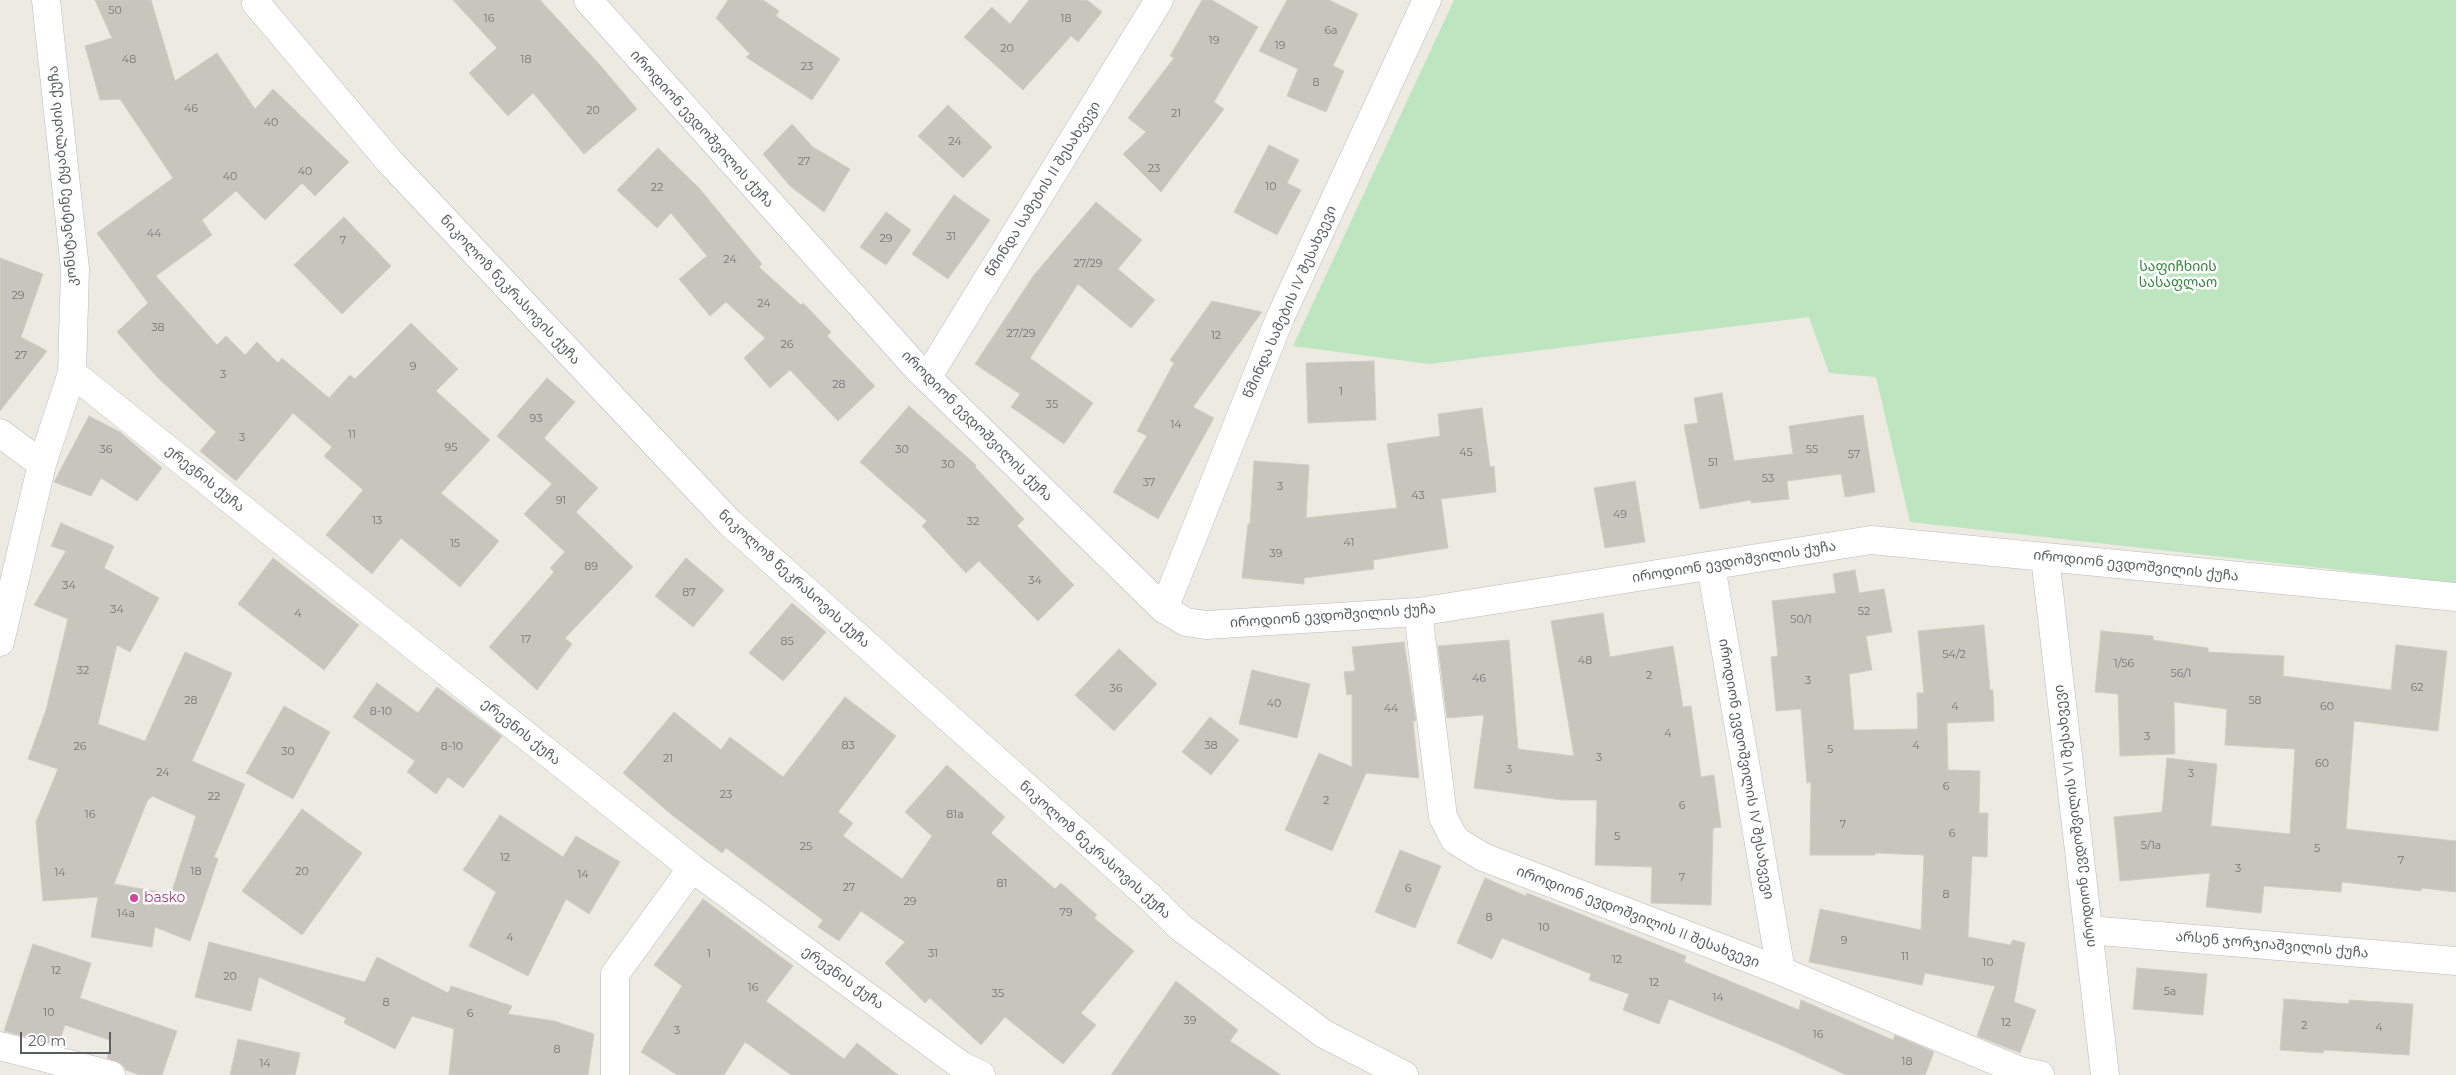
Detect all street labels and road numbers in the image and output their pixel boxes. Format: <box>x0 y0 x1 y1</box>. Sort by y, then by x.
street label: იროდიონ ევდოშვილის ქუჩა <box>627 47 777 211</box>
street label: კონსტანტინე ტყაბლაძის ქუჩა <box>45 65 81 287</box>
street label: წმინდა სამების II შესახვევი <box>982 98 1104 280</box>
street label: წმინდა სამების IV შესახვევი <box>1240 203 1340 401</box>
street label: ნიკოლოზ ნეკრასოვის ქუჩა <box>436 212 584 368</box>
street label: იროდიონ ევდოშვილის ქუჩა <box>898 347 1056 505</box>
street label: ერევნის ქუჩა <box>162 442 248 516</box>
street label: ნიკოლოზ ნეკრასოვის ქუჩა <box>715 506 873 652</box>
street label: იროდიონ ევდოშვილის ქუჩა <box>1631 538 1837 586</box>
street label: იროდიონ ევდოშვილის ქუჩა <box>2032 547 2240 585</box>
street label: იროდიონ ევდოშვილის ქუჩა <box>1229 600 1437 632</box>
street label: იროდიონ ევდოშვილის IV შესახვევი <box>1715 637 1777 901</box>
street label: იროდიონ ევდოშვილის VI შესახვევი <box>2051 684 2099 948</box>
street label: ერევნის ქუჩა <box>478 695 564 769</box>
street label: ნიკოლოზ ნეკრასოვის ქუჩა <box>1016 777 1174 923</box>
street label: იროდიონ ევდოშვილის II შესახვევი <box>1514 863 1762 971</box>
street label: არსენ ჯორჯიაშვილის ქუჩა <box>2175 928 2369 962</box>
street label: ერევნის ქუჩა <box>799 943 887 1013</box>

